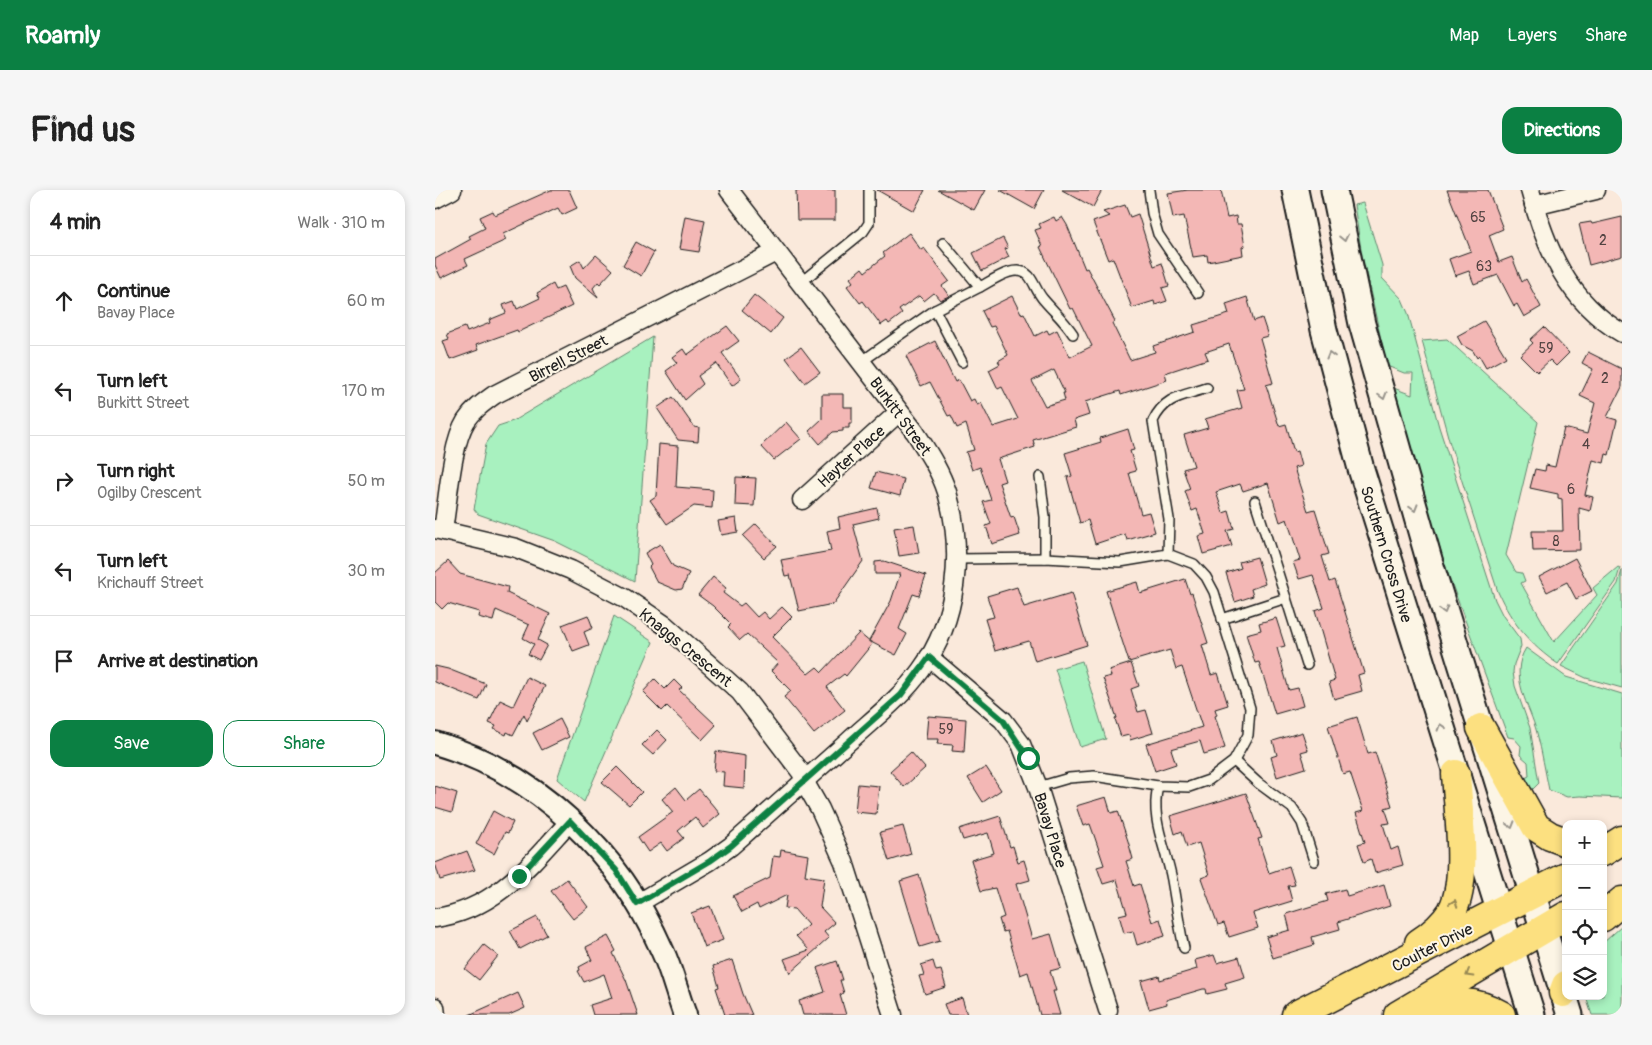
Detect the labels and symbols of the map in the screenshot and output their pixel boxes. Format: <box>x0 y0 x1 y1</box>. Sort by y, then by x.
house number: 65 <box>1470 209 1486 226</box>
house number: 2 <box>1599 232 1607 249</box>
one-way arrow <box>1338 233 1349 242</box>
house number: 63 <box>1476 258 1492 275</box>
street label: Birrell Street <box>526 330 612 387</box>
house number: 59 <box>1539 340 1553 357</box>
one-way arrow <box>1326 351 1336 359</box>
house number: 2 <box>1601 370 1609 387</box>
street label: Burkitt Street <box>865 373 936 460</box>
one-way arrow <box>1377 391 1387 399</box>
street label: Hayter Place <box>814 421 890 492</box>
house number: 4 <box>1582 436 1590 453</box>
house number: 6 <box>1567 481 1575 498</box>
street label: Southern Cross Drive <box>1356 484 1416 625</box>
one-way arrow <box>1409 503 1419 511</box>
house number: 8 <box>1552 533 1560 550</box>
street label: Knaggs Crescent <box>635 604 736 692</box>
one-way arrow <box>1439 605 1449 614</box>
house number: 59 <box>939 721 953 738</box>
one-way arrow <box>1437 723 1447 732</box>
route start <box>1017 747 1040 770</box>
street label: Bavay Place <box>1029 790 1071 870</box>
one-way arrow <box>1505 820 1515 828</box>
route end <box>508 865 531 888</box>
one-way arrow <box>1448 899 1458 908</box>
street label: Coulter Drive <box>1389 919 1476 977</box>
one-way arrow <box>1465 968 1474 978</box>

